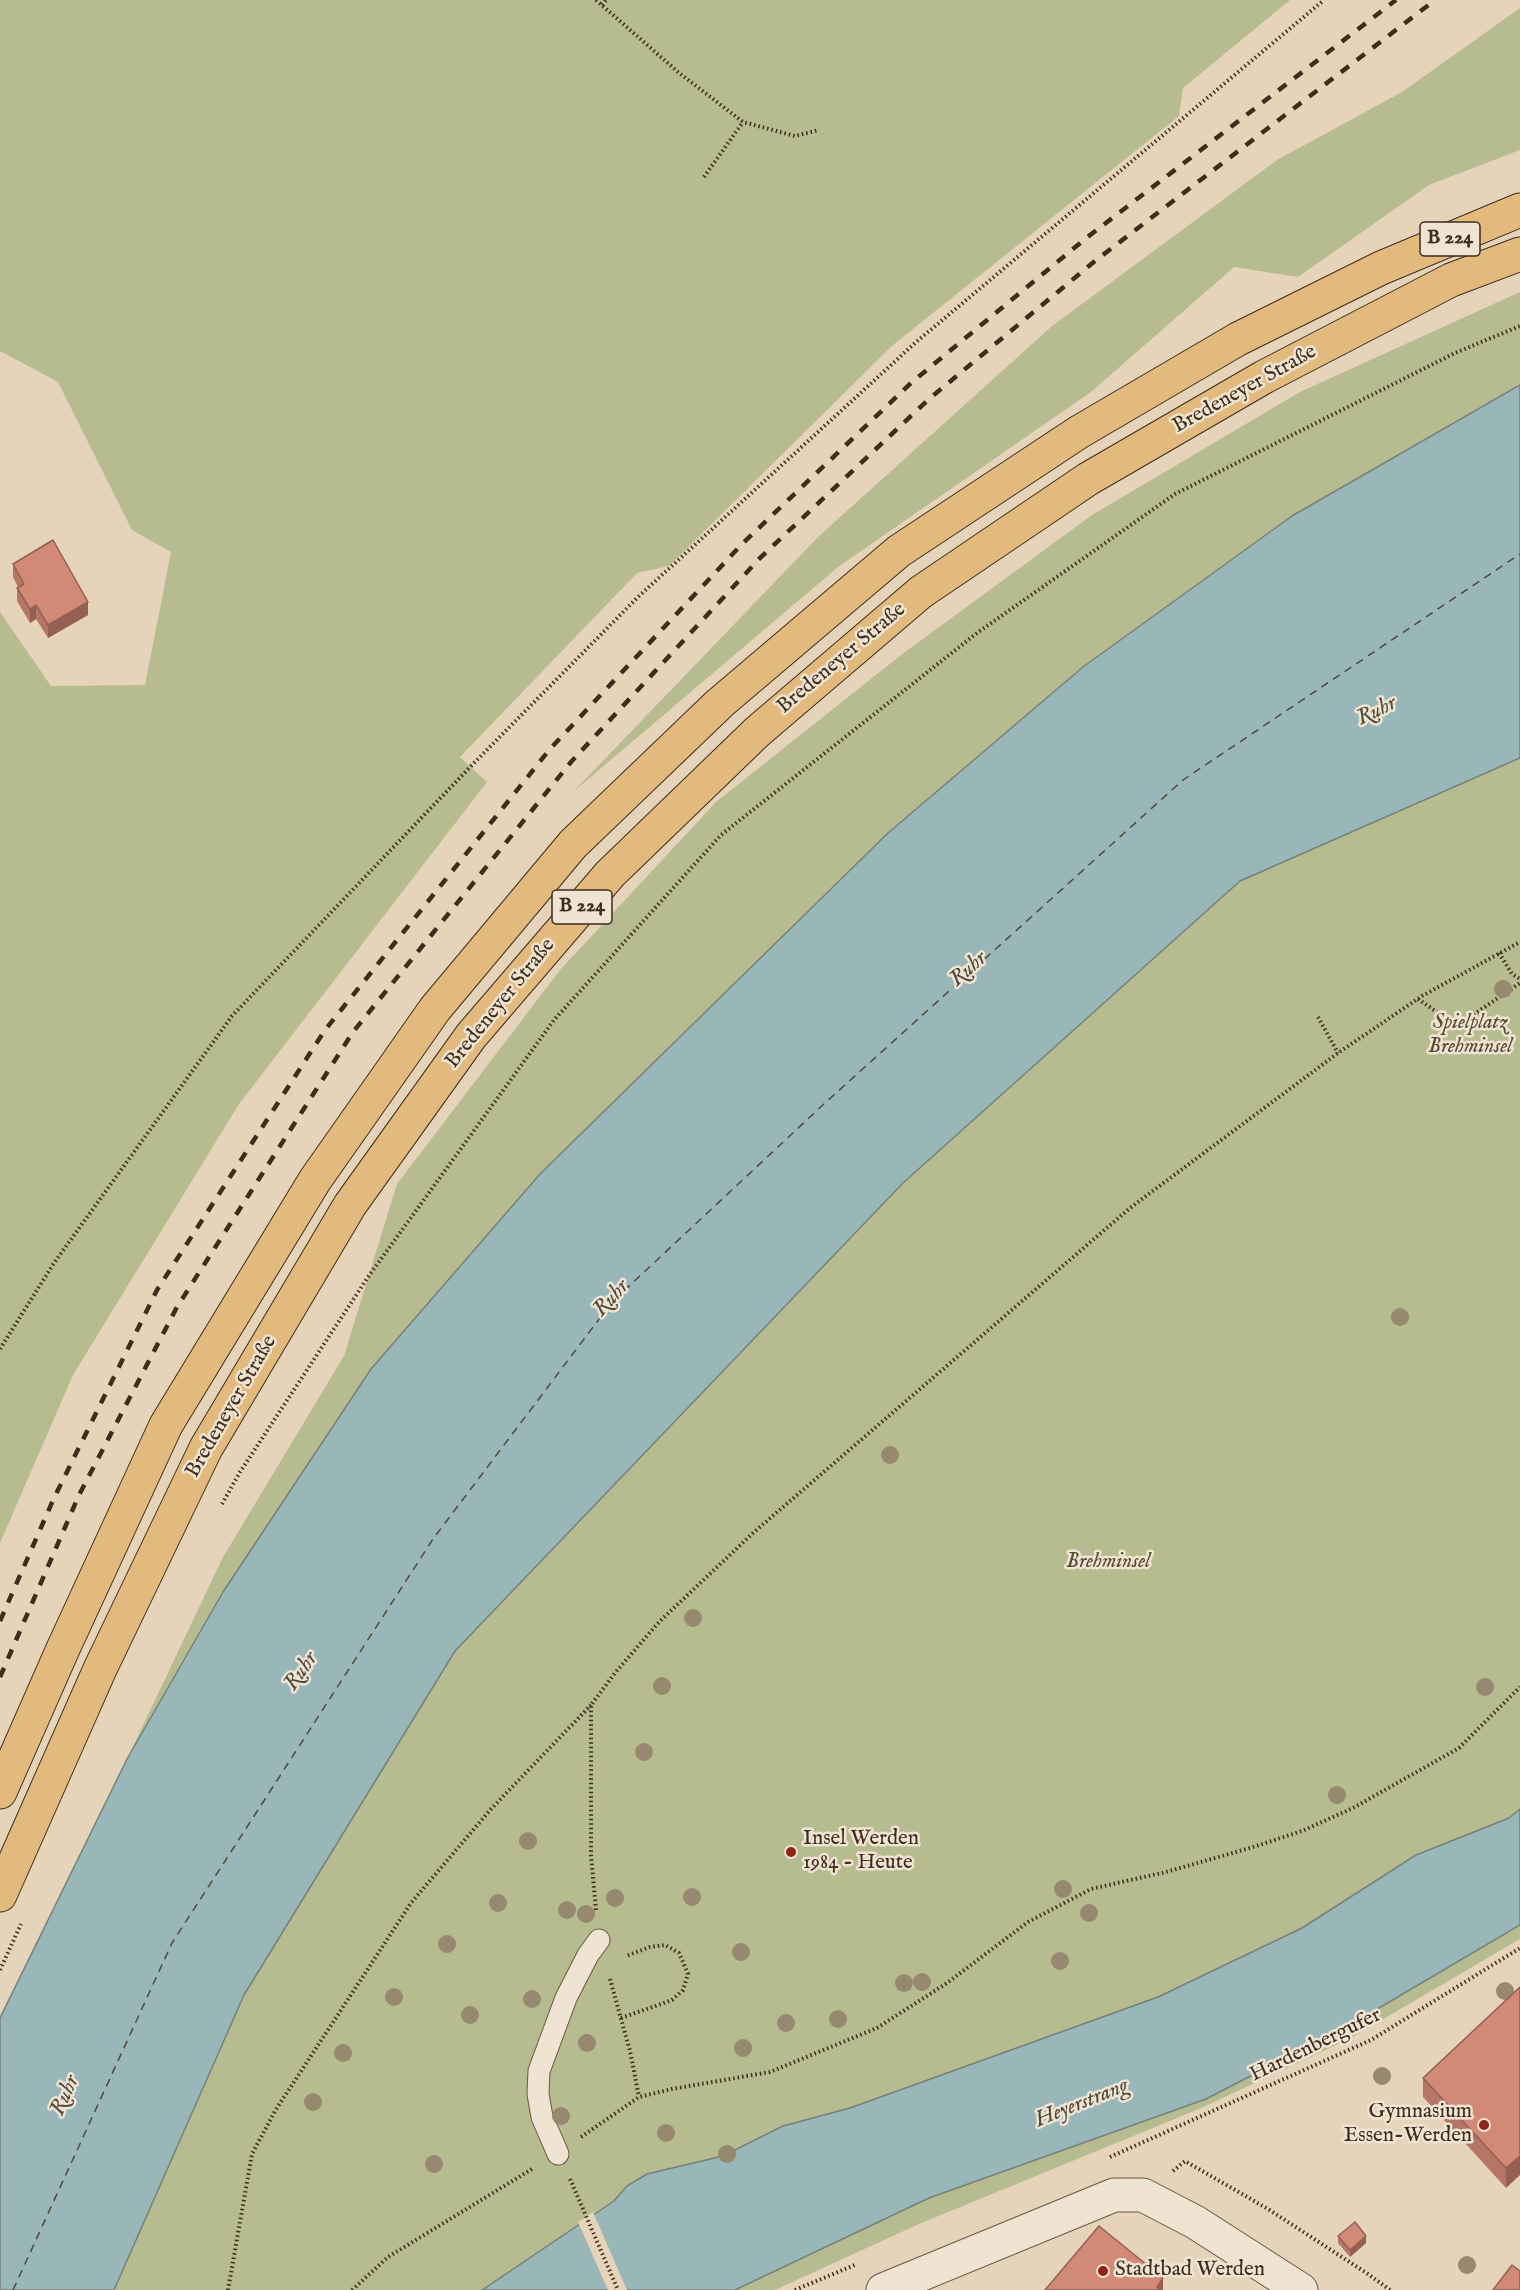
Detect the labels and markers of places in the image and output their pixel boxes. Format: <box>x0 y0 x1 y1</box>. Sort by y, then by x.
place label: Insel Werden 1984 - Heute <box>803 1827 919 1877</box>
marker: Insel Werden 1984 - Heute <box>784 1845 798 1859</box>
place label: Gymnasium Essen-Werden <box>1344 2100 1472 2150</box>
marker: Gymnasium Essen-Werden <box>1477 2118 1491 2132</box>
place label: Stadtbad Werden <box>1115 2258 1265 2284</box>
marker: Stadtbad Werden <box>1096 2264 1110 2278</box>

